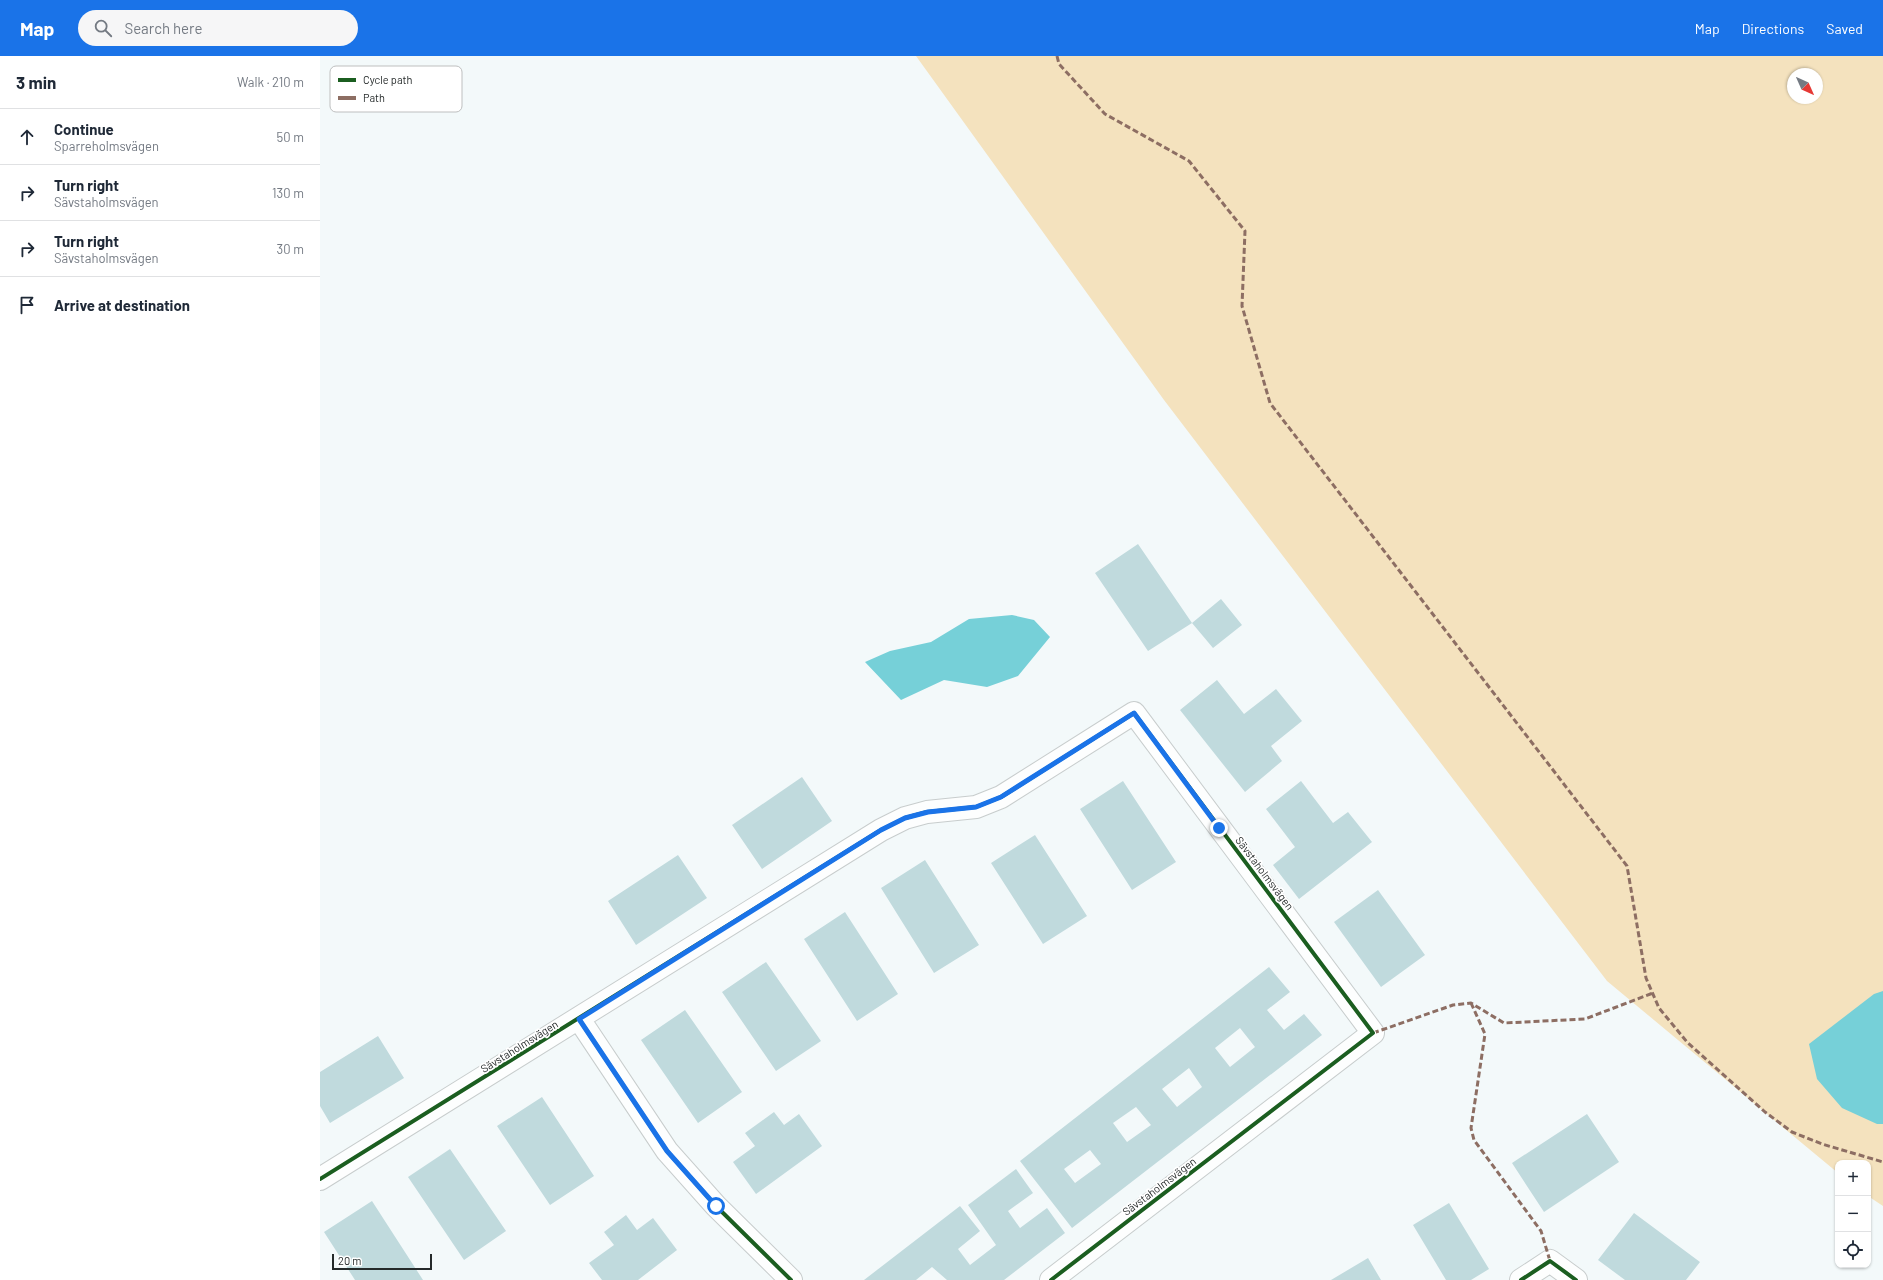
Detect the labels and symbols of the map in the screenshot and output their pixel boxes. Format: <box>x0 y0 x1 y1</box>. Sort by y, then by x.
legend <box>330 66 462 112</box>
north arrow <box>1787 68 1823 104</box>
text: Cycle path <box>363 73 413 86</box>
text: Path <box>363 91 385 104</box>
route end <box>1210 819 1228 837</box>
street label: Sävstaholmsvägen <box>1233 834 1297 912</box>
street label: Sävstaholmsvägen <box>478 1017 560 1075</box>
street label: Sävstaholmsvägen <box>1120 1154 1198 1218</box>
route start <box>707 1197 725 1215</box>
scale bar <box>332 1252 432 1271</box>

